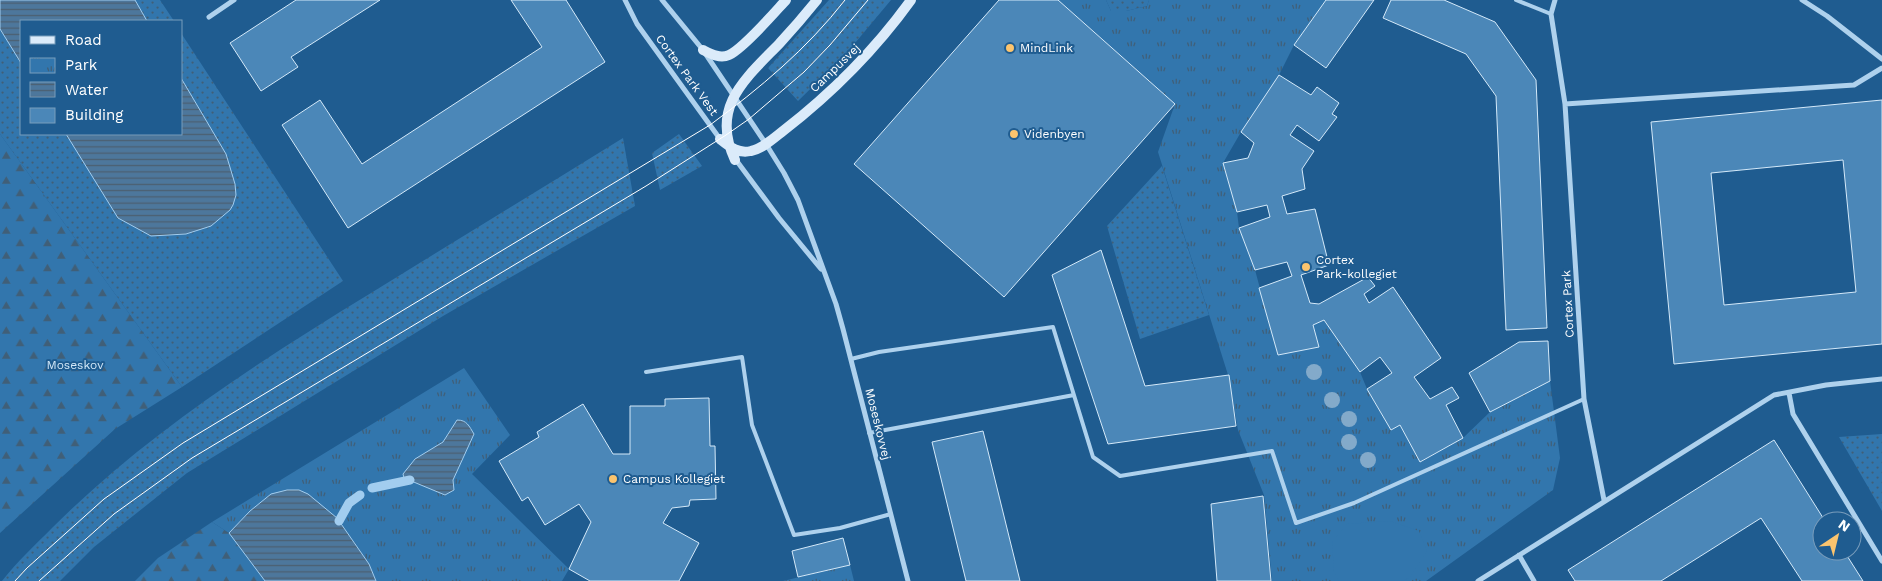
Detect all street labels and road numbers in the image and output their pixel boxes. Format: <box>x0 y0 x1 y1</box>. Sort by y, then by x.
street label: Cortex Park Vest <box>653 32 721 118</box>
street label: Campusvej <box>807 41 863 95</box>
street label: Cortex Park <box>1559 270 1577 338</box>
street label: Moseskovvej <box>862 387 894 461</box>

